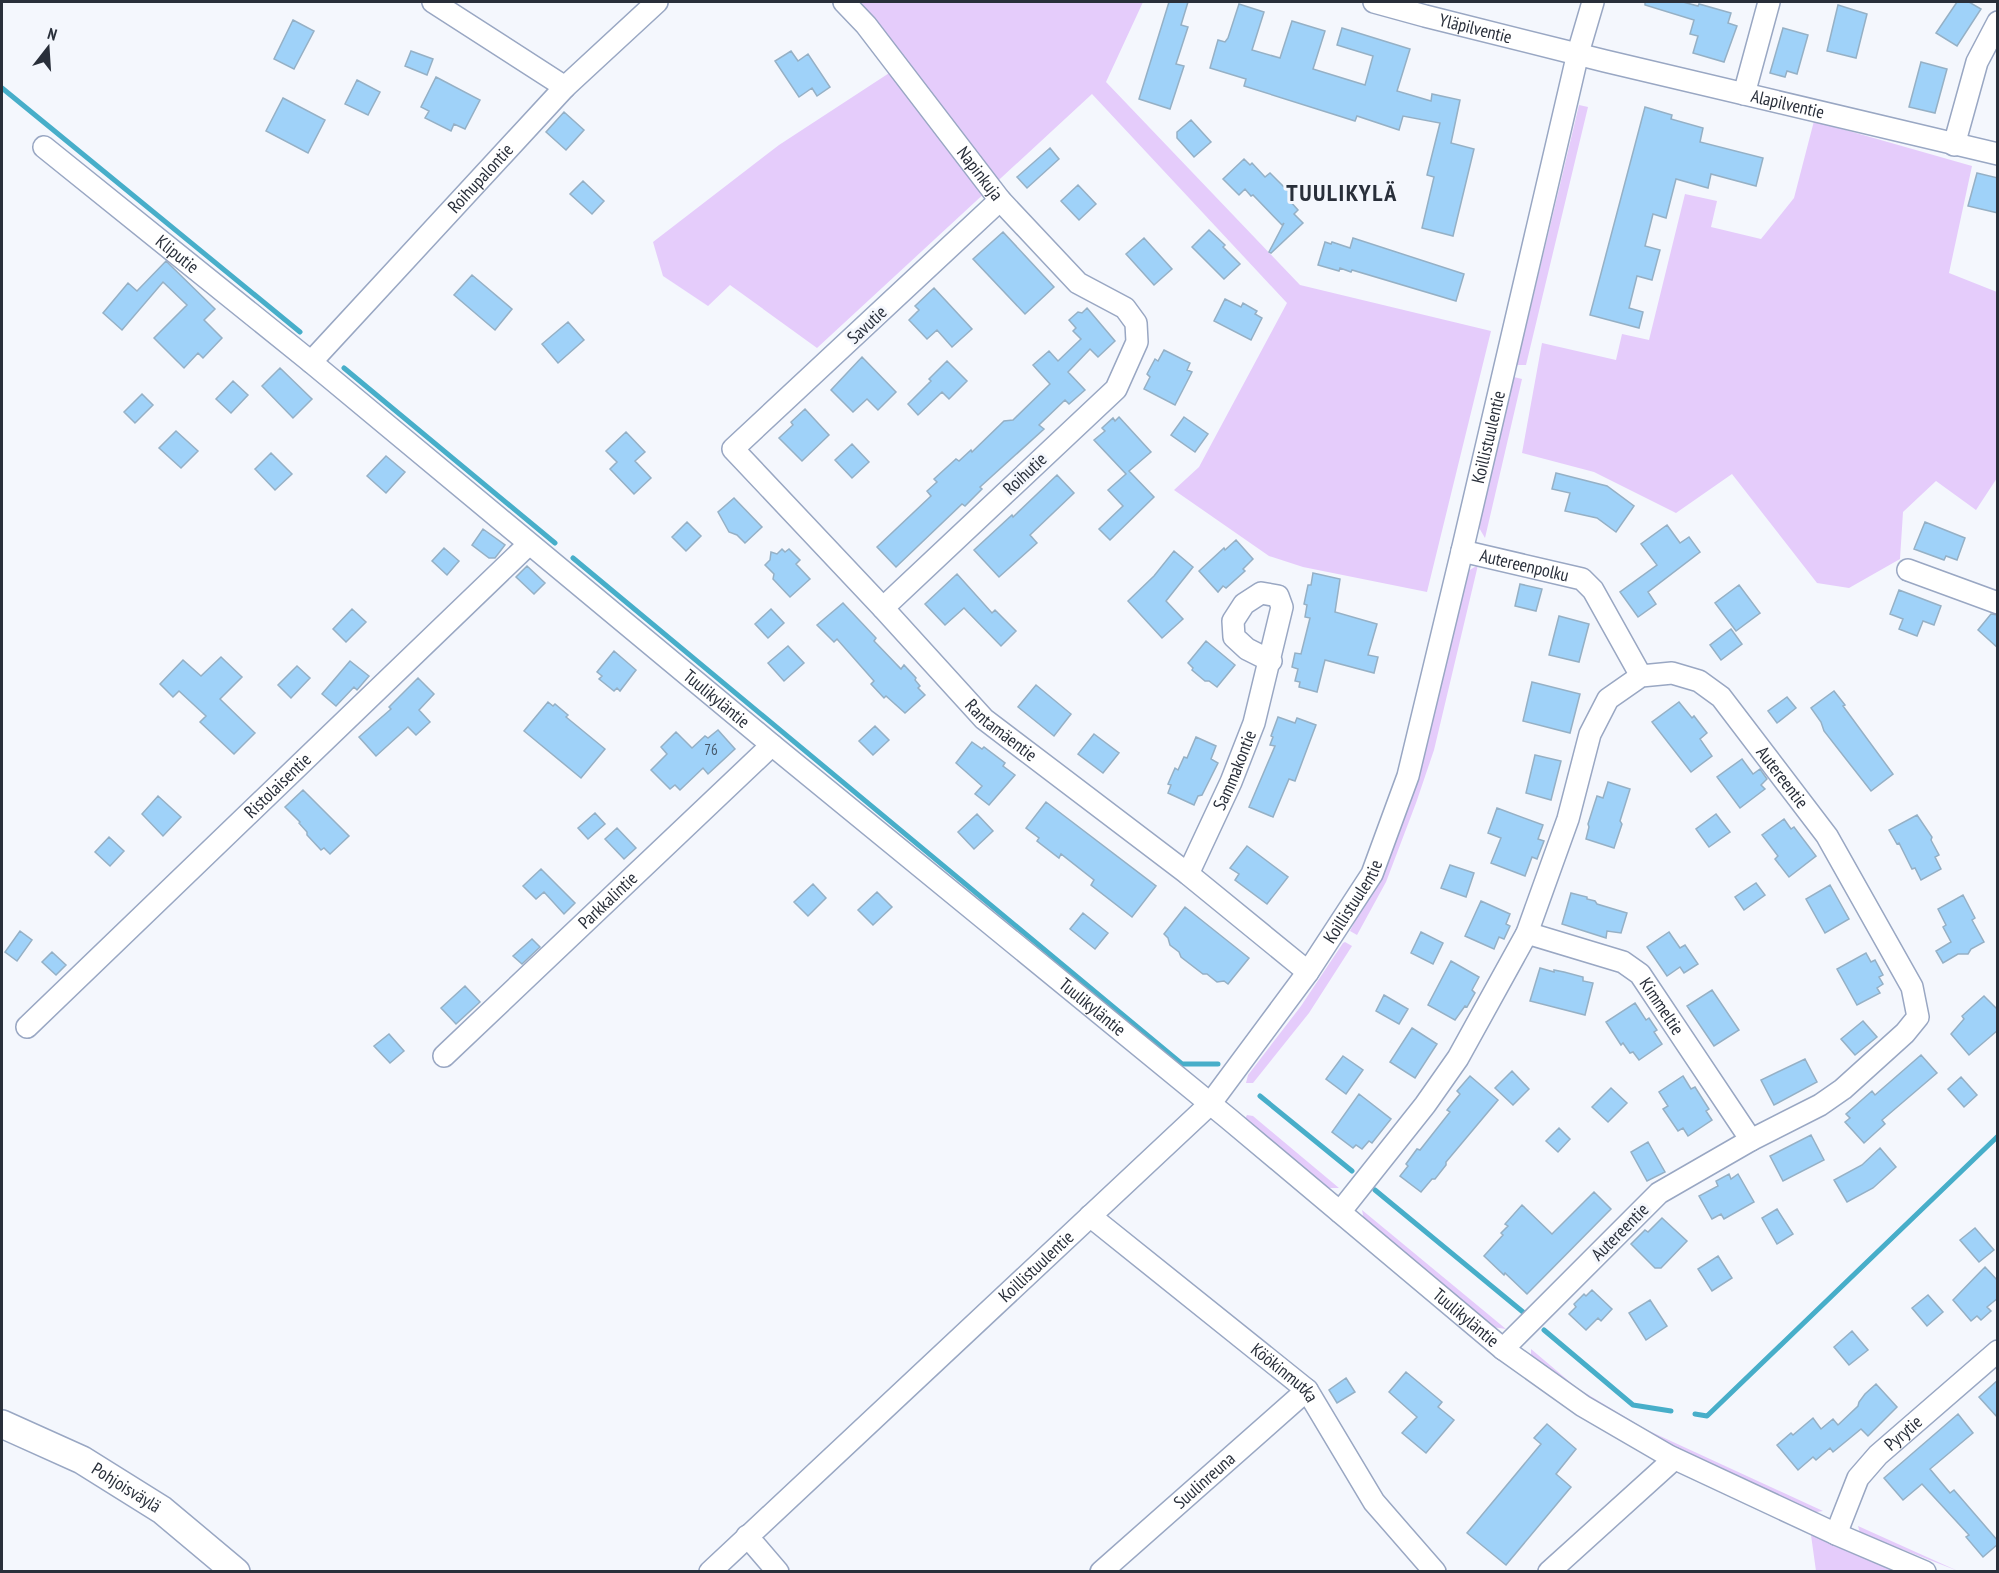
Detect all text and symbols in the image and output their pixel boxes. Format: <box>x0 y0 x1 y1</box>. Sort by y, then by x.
street label: Yläpilventie <box>1437 8 1514 48</box>
north arrow <box>18 18 78 78</box>
text: N <box>45 23 59 44</box>
street label: Alapilventie <box>1749 84 1827 123</box>
street label: Roihupalontie <box>442 138 518 218</box>
street label: Napinkuja <box>952 142 1008 205</box>
district label: TUULIKYLÄ <box>1286 177 1398 208</box>
street label: Kliputie <box>151 230 204 278</box>
street label: Savutie <box>842 301 891 349</box>
street label: Koillistuulentie <box>1466 388 1510 486</box>
street label: Roihutie <box>998 448 1051 500</box>
street label: Autereenpolku <box>1478 544 1571 587</box>
street label: Tuulikyläntie <box>679 664 755 733</box>
street label: Rantamäentie <box>960 694 1042 766</box>
street label: Sammakontie <box>1208 727 1261 814</box>
house number: 76 <box>704 740 718 759</box>
street label: Autereentie <box>1752 741 1814 813</box>
street label: Ristolaisentie <box>239 748 316 823</box>
street label: Koillistuulentie <box>1318 857 1387 948</box>
street label: Parkkalintie <box>573 867 642 934</box>
street label: Tuulikyläntie <box>1054 973 1131 1041</box>
street label: Kimmeltie <box>1635 973 1689 1039</box>
street label: Autereentie <box>1586 1198 1653 1265</box>
street label: Koillistuulentie <box>994 1225 1078 1307</box>
street label: Tuulikyläntie <box>1428 1283 1504 1352</box>
street label: Köökinmutka <box>1246 1338 1324 1406</box>
street label: Pyrytie <box>1879 1410 1927 1456</box>
street label: Suulinreuna <box>1168 1447 1240 1514</box>
street label: Pohjoisväylä <box>88 1457 165 1518</box>

